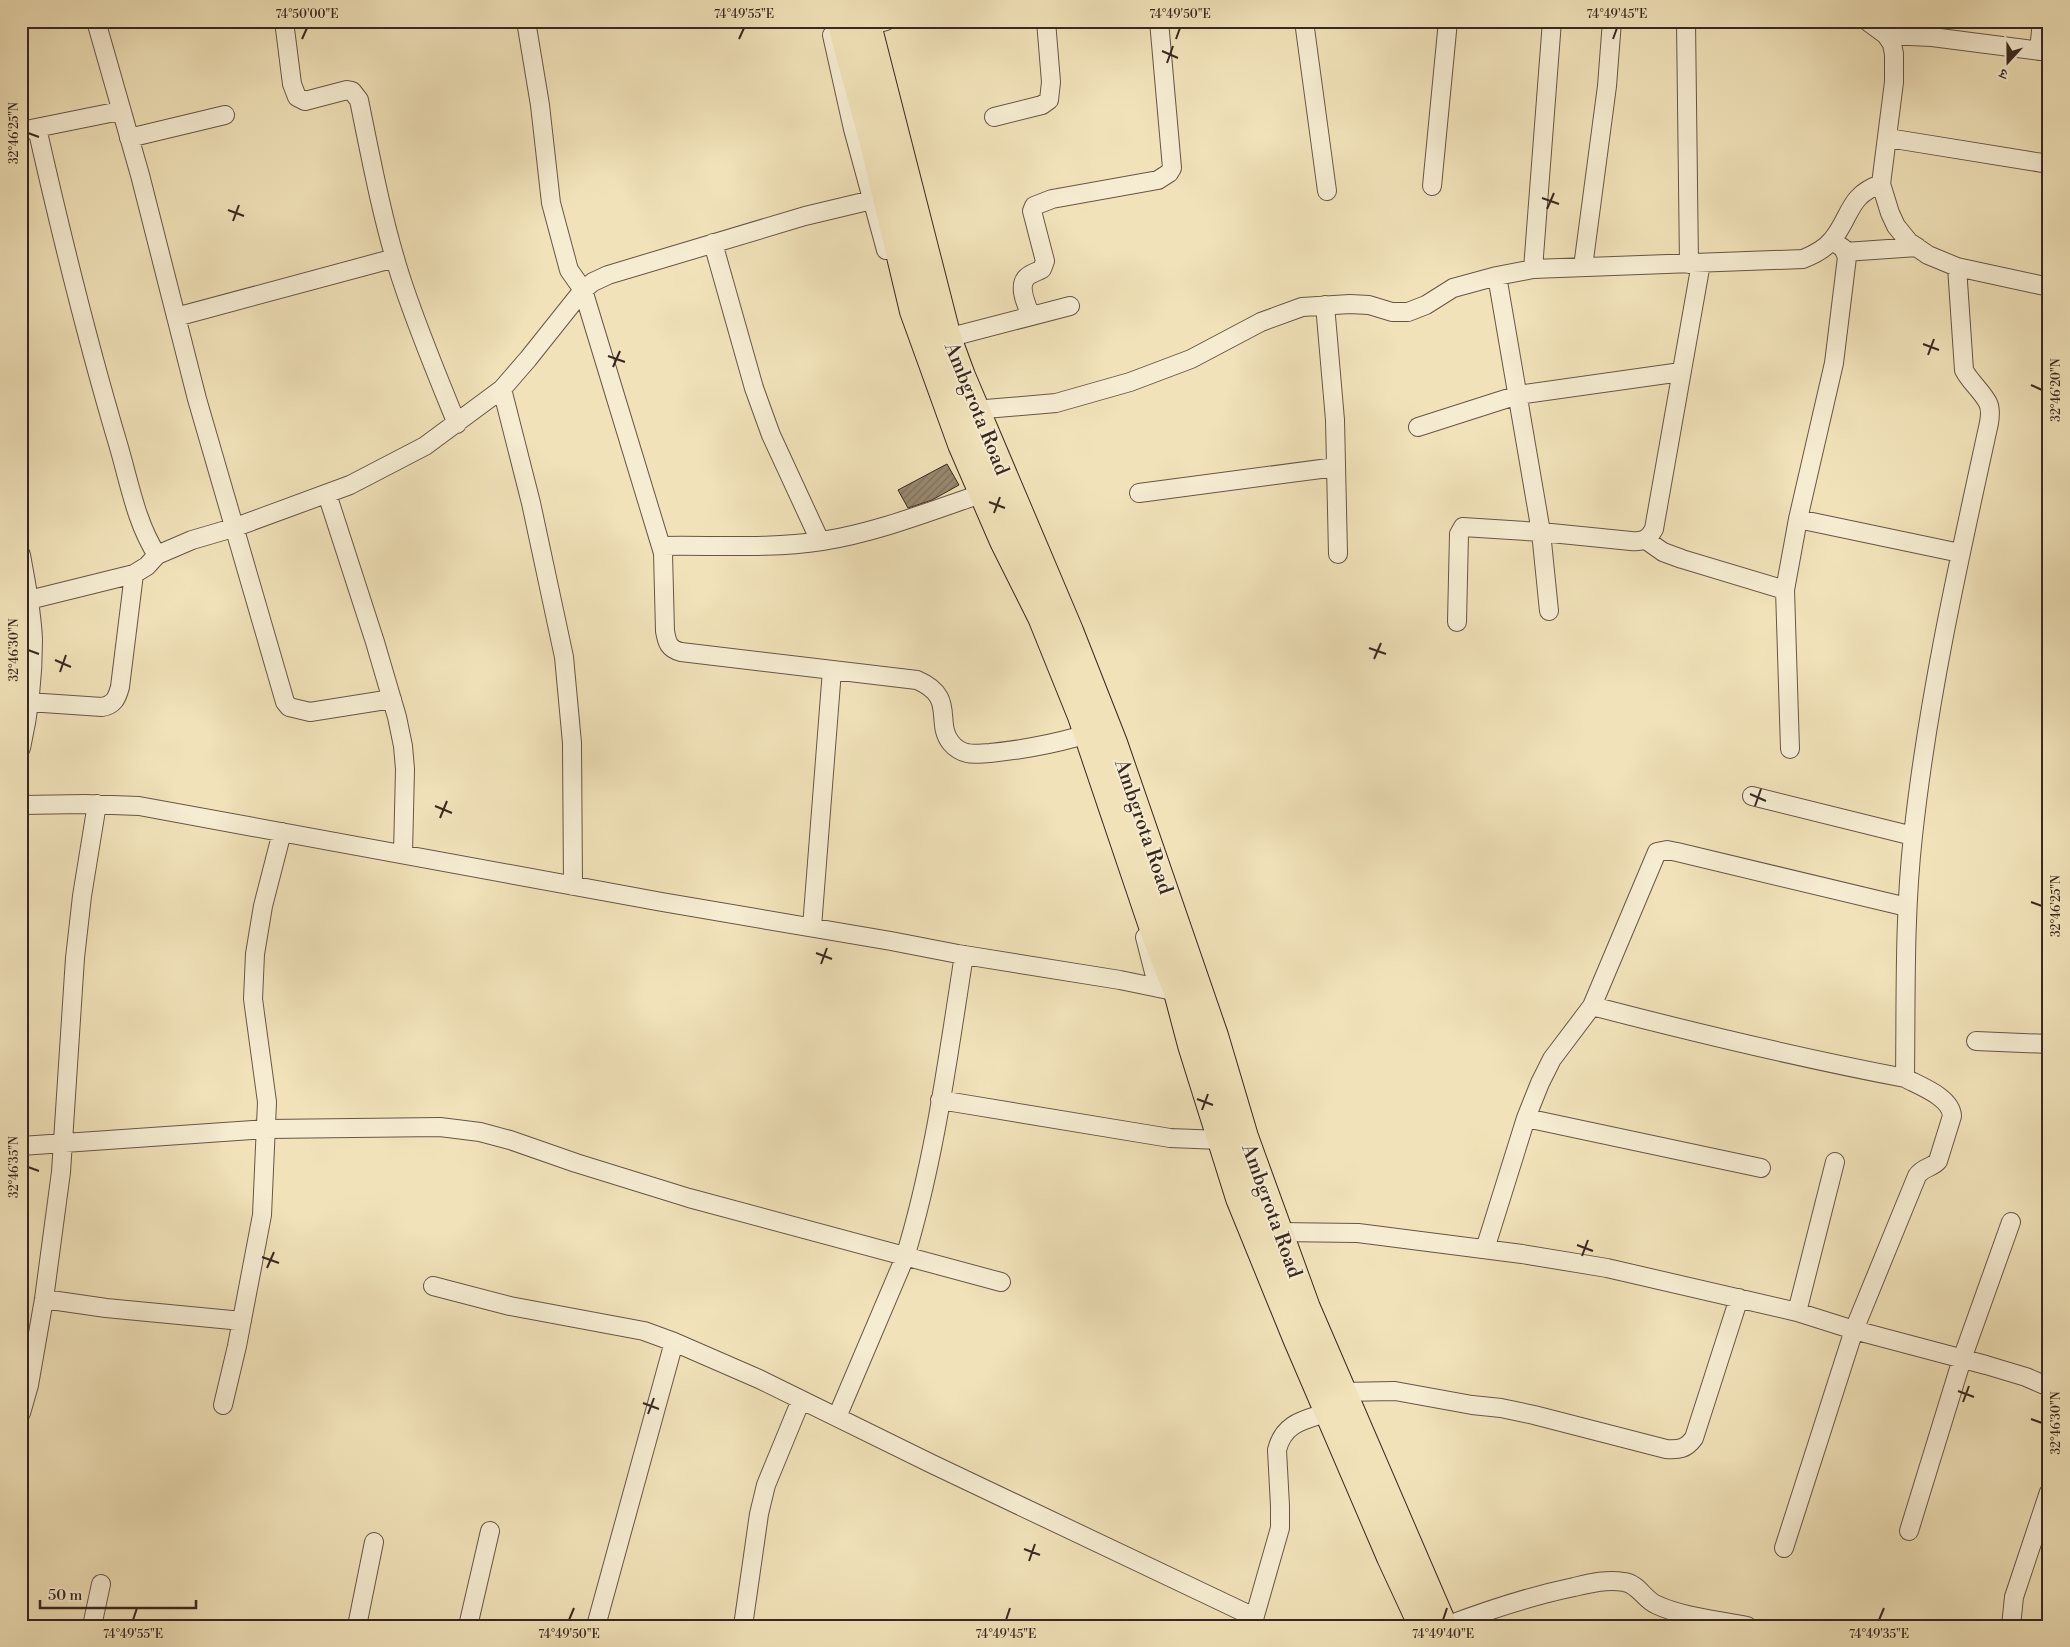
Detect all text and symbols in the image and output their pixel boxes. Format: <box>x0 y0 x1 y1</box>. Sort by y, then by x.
text: 74°50'00"E <box>275 7 339 22</box>
text: 74°49'55"E <box>714 7 774 22</box>
text: 74°49'50"E <box>1149 7 1211 22</box>
text: 74°49'45"E <box>1587 7 1647 22</box>
north arrow <box>1982 38 2032 88</box>
text: उ <box>1996 63 2011 83</box>
text: 32°46'25"N <box>7 102 22 164</box>
street label: Ambgrota Road <box>938 338 1014 480</box>
text: 32°46'20"N <box>2049 358 2064 422</box>
text: 32°46'30"N <box>7 618 22 682</box>
street label: Ambgrota Road <box>1108 755 1178 898</box>
text: 32°46'25"N <box>2049 875 2064 937</box>
text: 32°46'35"N <box>7 1136 22 1198</box>
street label: Ambgrota Road <box>1235 1140 1307 1282</box>
text: 32°46'30"N <box>2049 1391 2064 1455</box>
scale bar <box>40 1577 196 1609</box>
text: 50 m <box>48 1586 82 1605</box>
text: 74°49'55"E <box>103 1627 163 1642</box>
text: 74°49'50"E <box>538 1627 600 1642</box>
text: 74°49'45"E <box>976 1627 1036 1642</box>
text: 74°49'40"E <box>1412 1627 1474 1642</box>
text: 74°49'35"E <box>1849 1627 1909 1642</box>

